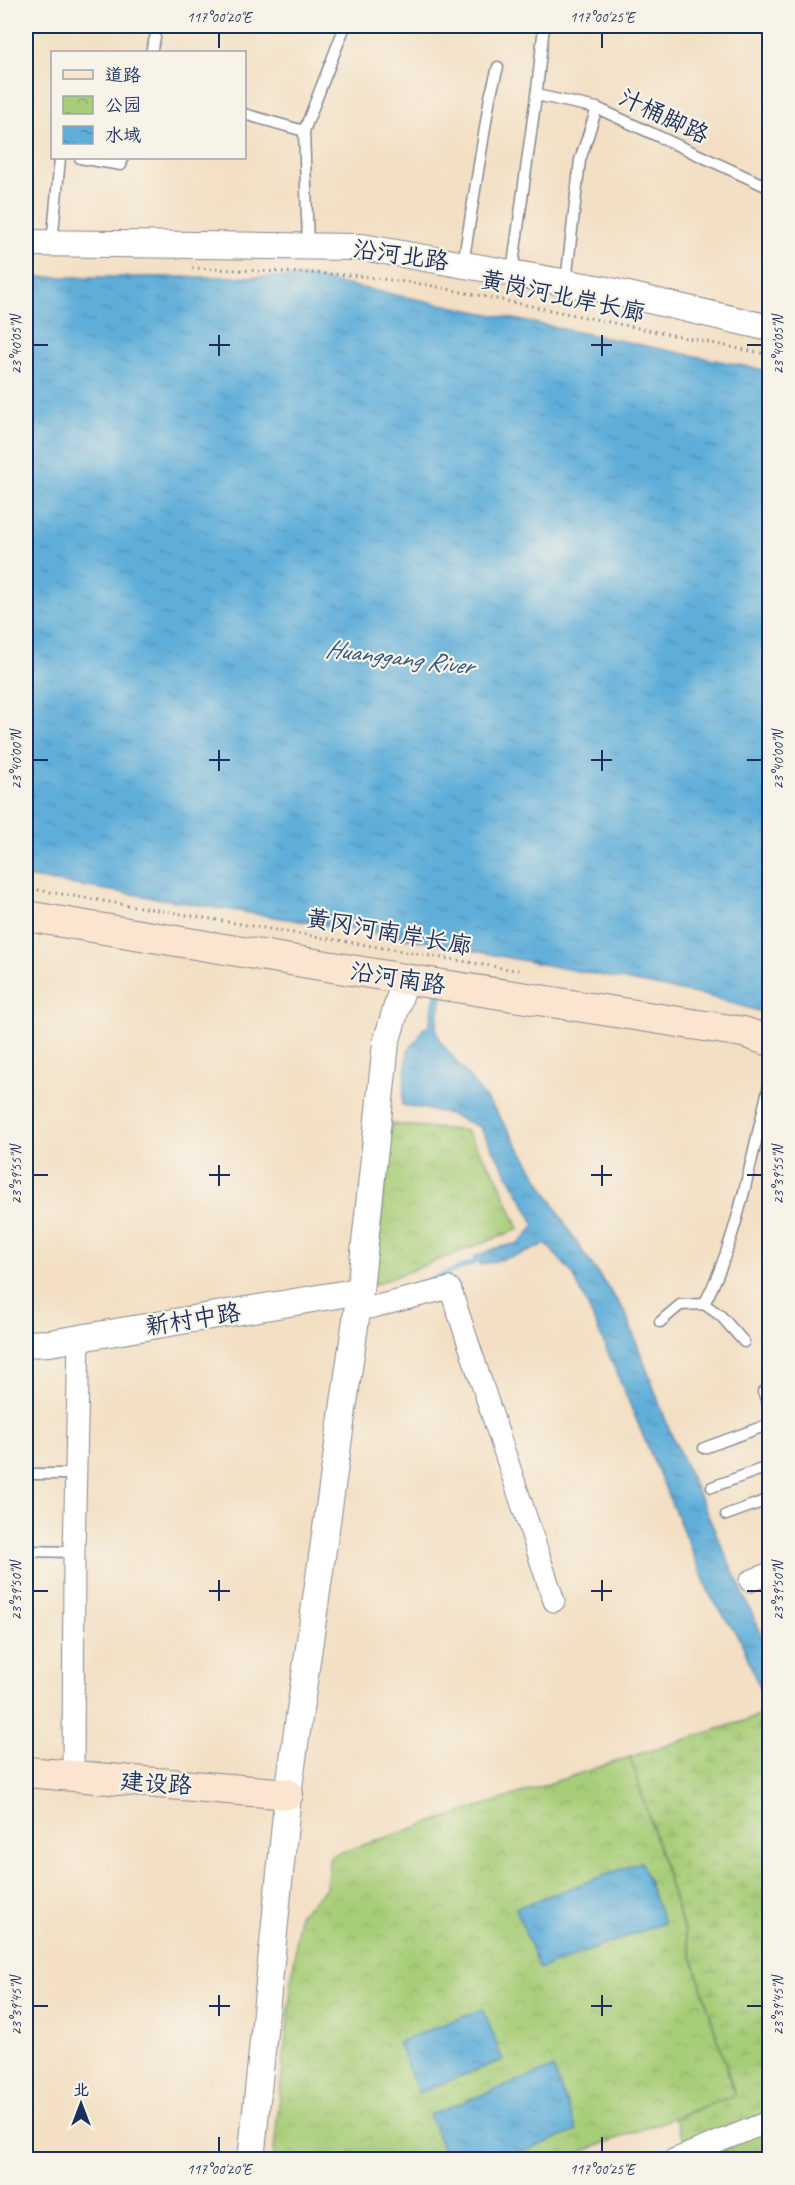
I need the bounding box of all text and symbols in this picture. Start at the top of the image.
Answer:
text: 117°00'20"E [187,8,253,27]
text: 117°00'25"E [570,8,636,27]
legend [51,51,246,159]
text: 道路 [105,64,141,86]
street label: 汁桶脚路 [614,82,714,150]
text: 公园 [105,94,141,116]
text: 水域 [105,124,141,146]
street label: 沿河北路 [351,233,451,277]
street label: 黄岗河北岸长廊 [478,264,648,328]
text: 23°40'05"N [7,312,26,375]
text: 23°40'05"N [769,312,788,375]
water label: Huanggang River [324,632,479,683]
text: 23°40'00"N [7,727,26,790]
text: 23°40'00"N [769,727,788,790]
street label: 黄冈河南岸长廊 [304,903,474,961]
street label: 沿河南路 [348,956,448,1000]
text: 23°39'55"N [7,1142,26,1205]
text: 23°39'55"N [769,1142,788,1205]
street label: 新村中路 [143,1297,243,1341]
text: 23°39'50"N [7,1558,26,1621]
text: 23°39'50"N [769,1558,788,1621]
street label: 建设路 [119,1766,193,1800]
text: 23°39'45"N [7,1973,26,2036]
text: 23°39'45"N [769,1973,788,2036]
north arrow [51,2074,111,2134]
text: 北 [73,2080,89,2100]
text: 117°00'20"E [187,2160,253,2179]
text: 117°00'25"E [570,2160,636,2179]

